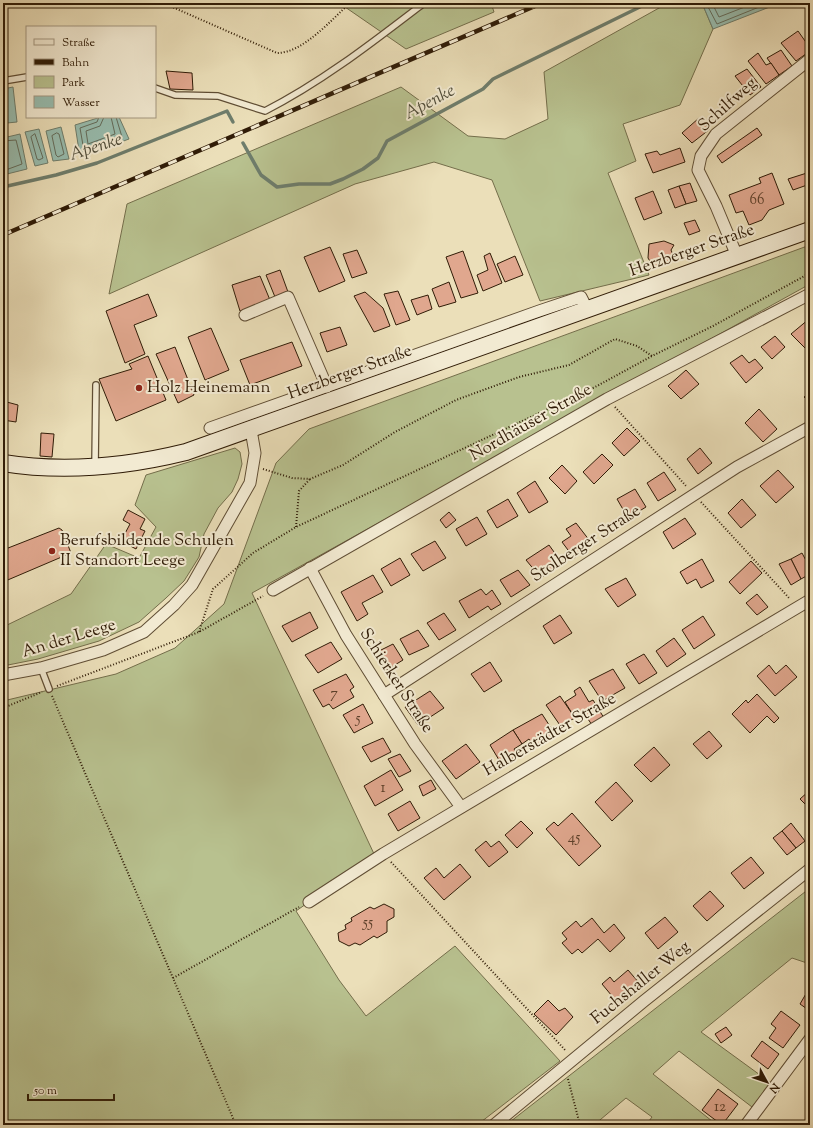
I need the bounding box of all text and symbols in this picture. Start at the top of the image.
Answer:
legend [26,26,156,118]
text: Straße [62,34,96,52]
text: Bahn [62,54,89,72]
street label: Schilfweg [693,72,763,138]
text: Park [62,74,85,92]
water label: Apenke [400,79,460,127]
text: Wasser [62,94,100,112]
water label: Apenke [66,127,126,169]
house number: 66 [750,190,764,211]
street label: Herzberger Straße [626,218,758,284]
street label: Herzberger Straße [284,339,416,407]
place label: Holz Heinemann [147,376,270,400]
street label: Nordhäuser Straße [465,378,597,468]
marker: Holz Heinemann [134,383,144,393]
street label: Stolberger Straße [526,499,646,589]
place label: Berufsbildende Schulen II Standort Leege [60,529,234,573]
marker: Berufsbildende Schulen II Standort Leege [47,546,57,556]
street label: An der Leege [19,613,119,665]
street label: Schierker Straße [353,624,439,738]
house number: 7 [330,684,338,705]
street label: Halberstädter Straße [479,687,621,783]
house number: 5 [354,709,361,730]
house number: 1 [380,778,386,799]
house number: 45 [568,828,580,849]
house number: 55 [362,913,373,934]
street label: Fuchshaller Weg [586,935,696,1031]
north arrow [747,1062,787,1102]
scale bar [28,1076,114,1102]
text: N [765,1079,783,1096]
text: 50 m [33,1082,57,1100]
house number: 12 [714,1097,726,1118]

